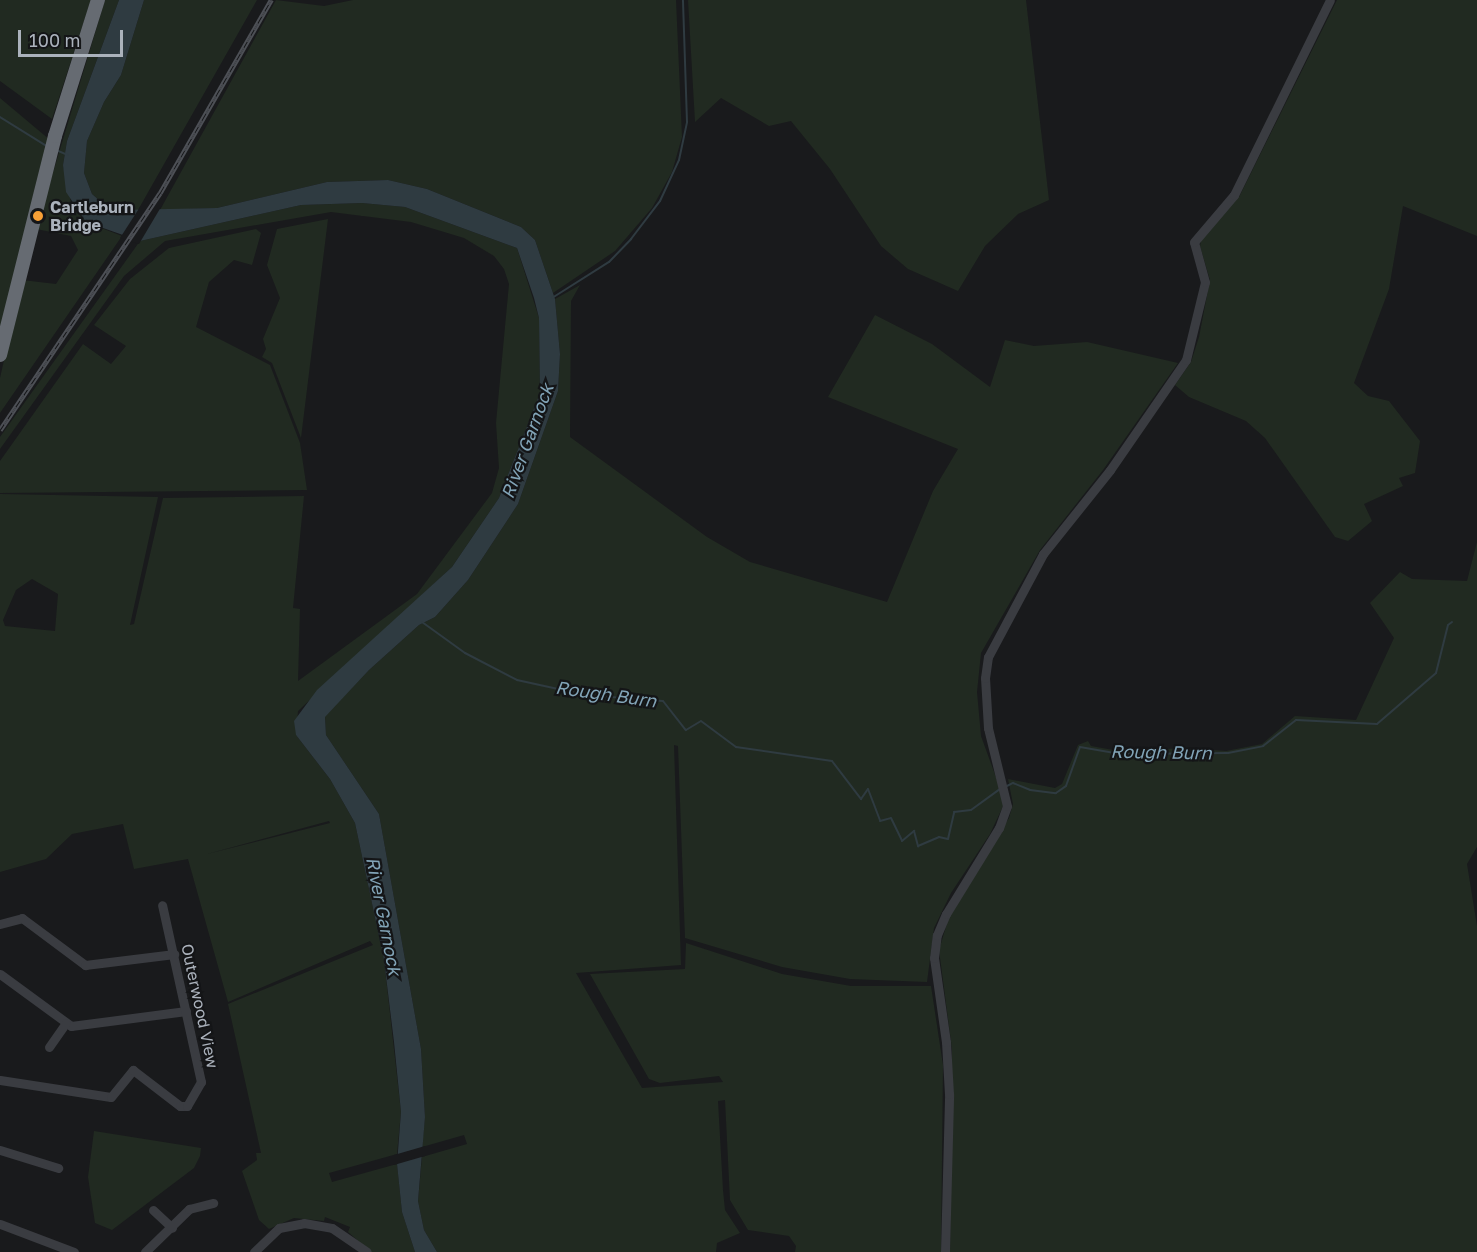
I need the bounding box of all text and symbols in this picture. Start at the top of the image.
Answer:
scale bar [21,18,126,56]
text: 100 m [29,29,80,51]
place label: Cartleburn Bridge [50,197,134,235]
marker: Cartleburn Bridge [31,209,45,223]
water label: River Garnock [496,381,558,501]
water label: Rough Burn [554,676,658,712]
water label: Rough Burn [1110,740,1212,764]
water label: River Garnock [362,855,406,977]
street label: Outerwood View [177,942,223,1070]

